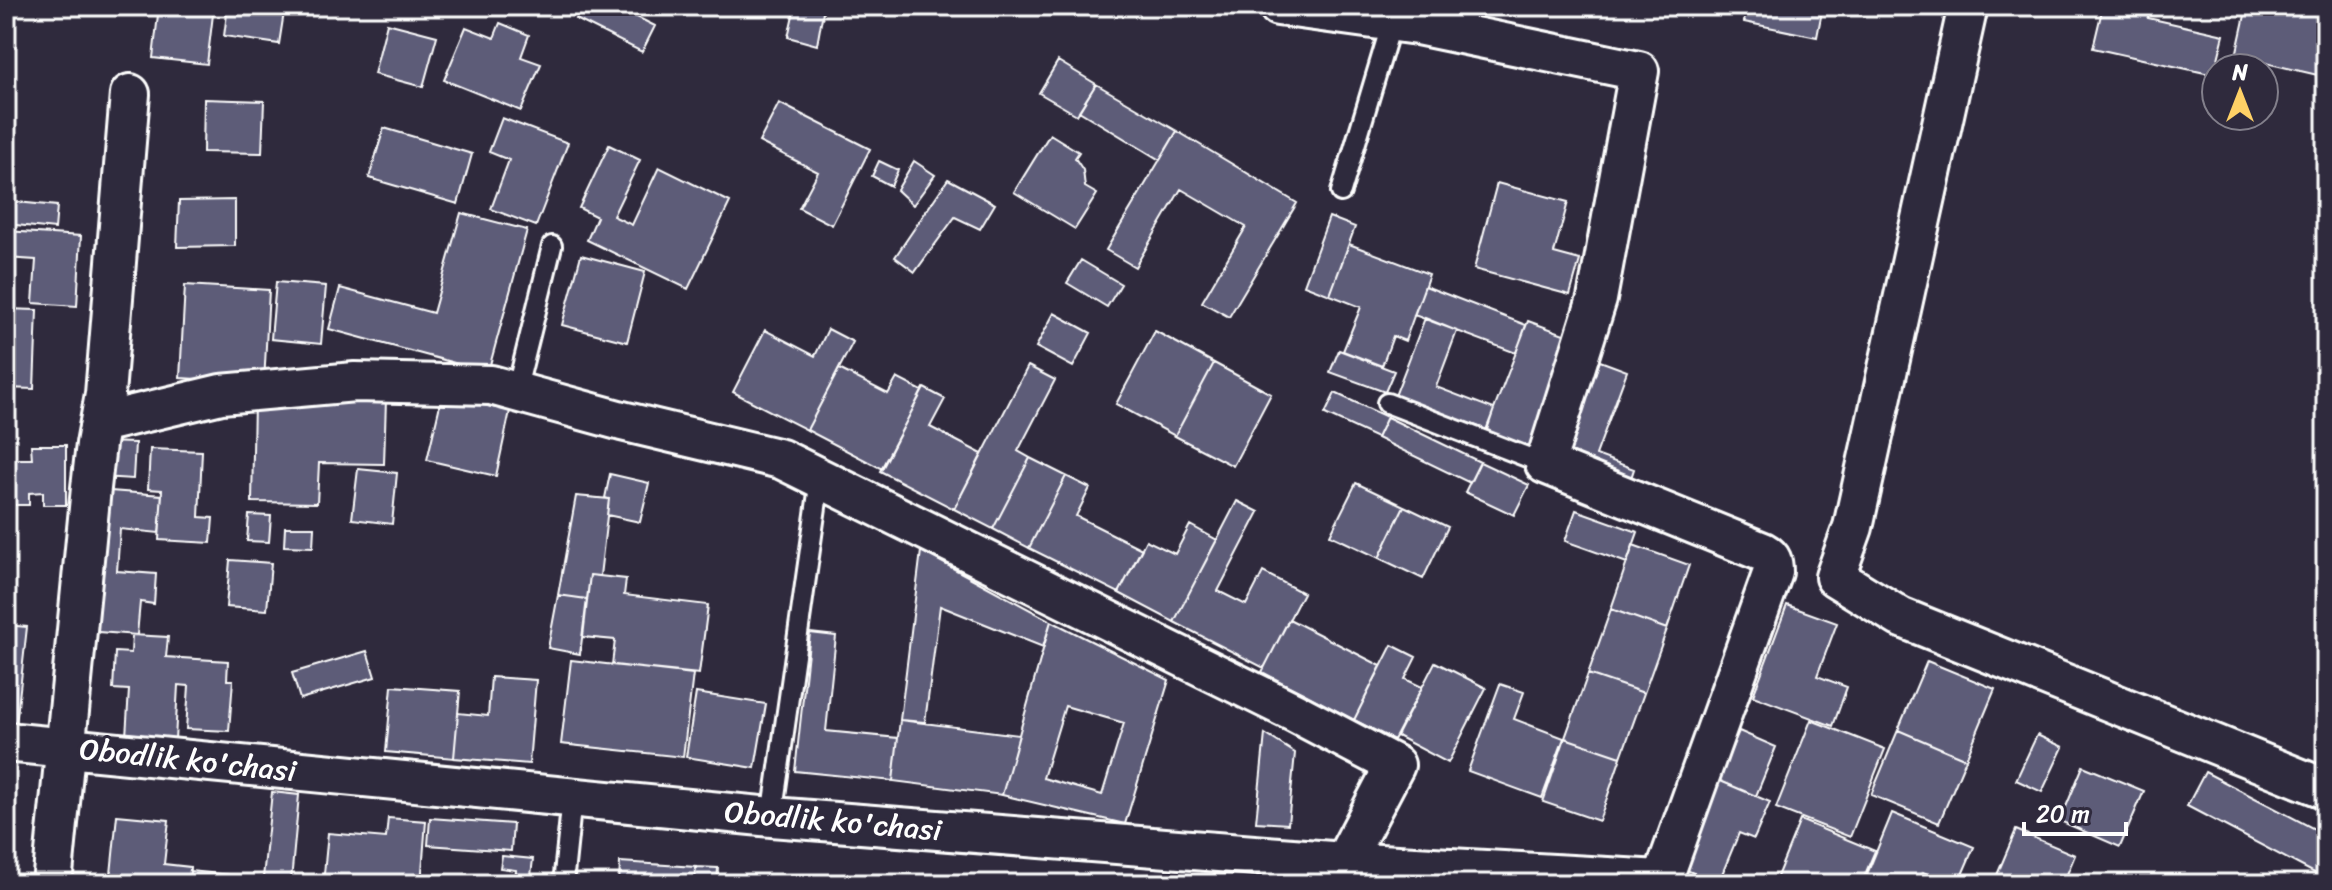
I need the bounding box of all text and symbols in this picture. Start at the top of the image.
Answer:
north arrow [2200,52,2280,132]
text: N [2231,53,2248,92]
street label: Obodlik ko'chasi [77,722,301,798]
street label: Obodlik ko'chasi [722,785,945,858]
scale bar [2024,786,2126,836]
text: 20 m [2036,793,2090,835]

